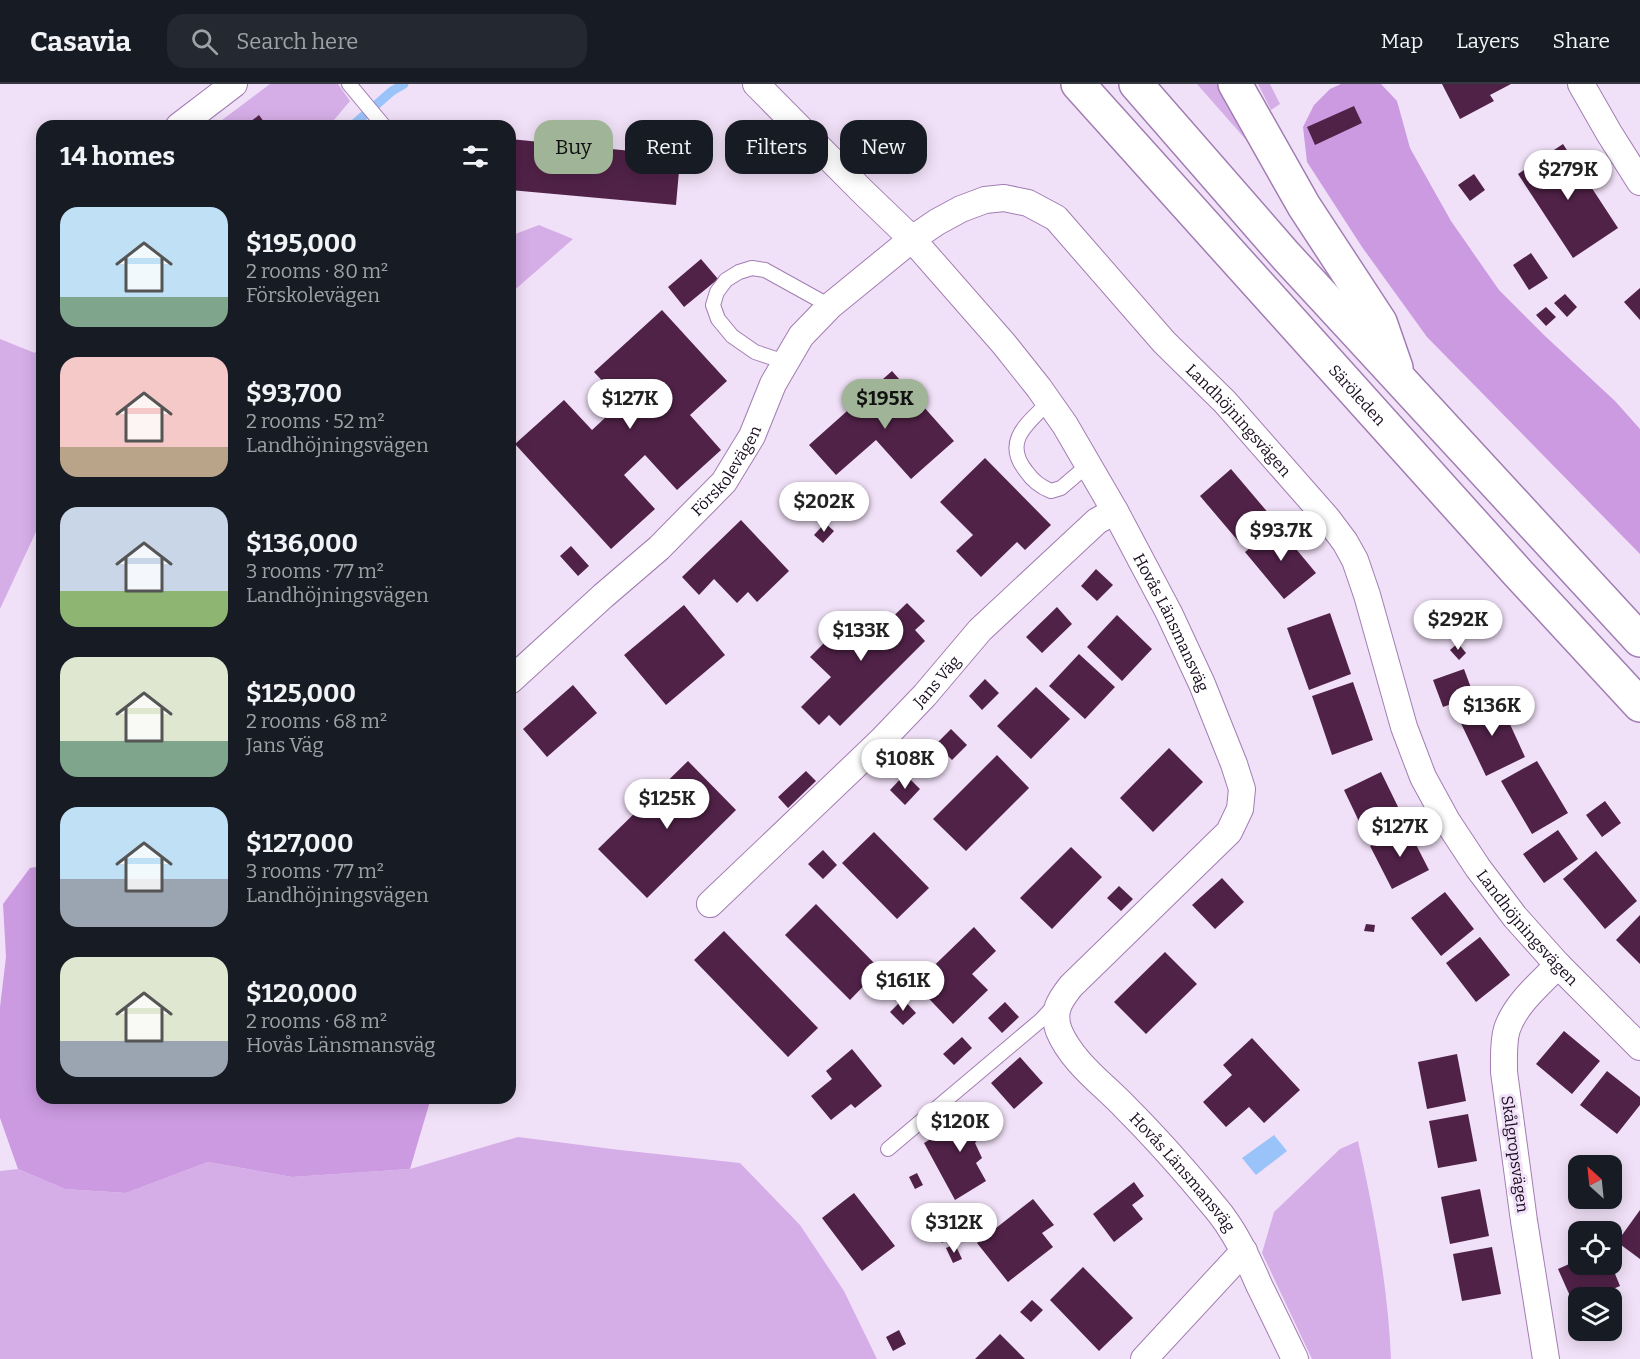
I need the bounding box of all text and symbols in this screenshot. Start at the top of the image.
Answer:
search box [167,14,587,68]
text: Casavia [30,25,131,58]
icon: search [188,25,221,58]
text: Search here [236,28,358,55]
text: Map [1381,28,1423,54]
text: Layers [1456,28,1520,54]
text: Share [1553,28,1610,54]
chip: Buy [534,120,613,174]
chip: Rent [625,120,713,174]
chip: Filters [725,120,828,174]
chip: New [840,120,927,174]
icon: filters [459,140,492,173]
text: 14 homes [60,141,175,172]
pin: $279K [1526,150,1610,201]
text: $279K [1538,157,1598,181]
text: $195,000 [246,228,357,259]
icon: home [108,231,180,303]
text: 2 rooms · 80 m² [246,259,388,283]
text: Förskolevägen [246,283,380,307]
street label: Landhöjningsvägen [1182,360,1295,480]
street label: Säröleden [1325,360,1390,429]
text: $93,700 [246,378,342,409]
pin: $127K [588,379,672,430]
pin: $195K [843,379,927,430]
icon: home [108,381,180,453]
text: $127K [602,386,658,410]
text: $195K [856,386,914,410]
text: 2 rooms · 52 m² [246,409,385,433]
street label: Förskolevägen [687,423,765,519]
text: Landhöjningsvägen [246,433,429,457]
pin: $202K [782,482,866,533]
text: $202K [793,489,855,513]
pin: $93.7K [1232,511,1330,562]
text: $93.7K [1250,518,1313,542]
text: $136,000 [246,528,358,559]
icon: home [108,531,180,603]
street label: Hovås Länsmansväg [1130,550,1213,694]
text: 3 rooms · 77 m² [246,559,384,583]
text: Landhöjningsvägen [246,583,429,607]
pin: $292K [1416,600,1500,651]
text: $292K [1428,607,1488,631]
pin: $133K [819,611,903,662]
text: $133K [832,618,890,642]
street label: Jans Väg [908,651,964,712]
text: $125,000 [246,678,356,709]
icon: home [108,681,180,753]
pin: $136K [1450,686,1534,737]
text: $136K [1463,693,1521,717]
text: 2 rooms · 68 m² [246,709,387,733]
text: Jans Väg [246,733,324,757]
pin: $108K [863,739,947,790]
text: $108K [875,746,935,770]
pin: $125K [625,779,709,830]
text: $125K [638,786,696,810]
pin: $127K [1358,807,1442,858]
text: $127K [1372,814,1428,838]
text: $127,000 [246,828,354,859]
icon: home [108,831,180,903]
text: 3 rooms · 77 m² [246,859,384,883]
street label: Landhöjningsvägen [1473,866,1582,989]
text: Landhöjningsvägen [246,883,429,907]
pin: $161K [861,961,945,1012]
text: $161K [875,968,931,992]
text: $120,000 [246,978,358,1009]
icon: home [108,981,180,1053]
text: 2 rooms · 68 m² [246,1009,387,1033]
text: Hovås Länsmansväg [246,1033,436,1057]
street label: Skålgropsvägen [1497,1094,1533,1214]
pin: $120K [918,1102,1002,1153]
street label: Hovås Länsmansväg [1126,1108,1240,1235]
text: $120K [931,1109,990,1133]
north arrow [1568,1155,1622,1209]
map controls [1568,1155,1622,1341]
pin: $312K [912,1203,996,1254]
text: $312K [925,1210,983,1234]
button: locate [1568,1221,1622,1275]
button: layers [1568,1287,1622,1341]

